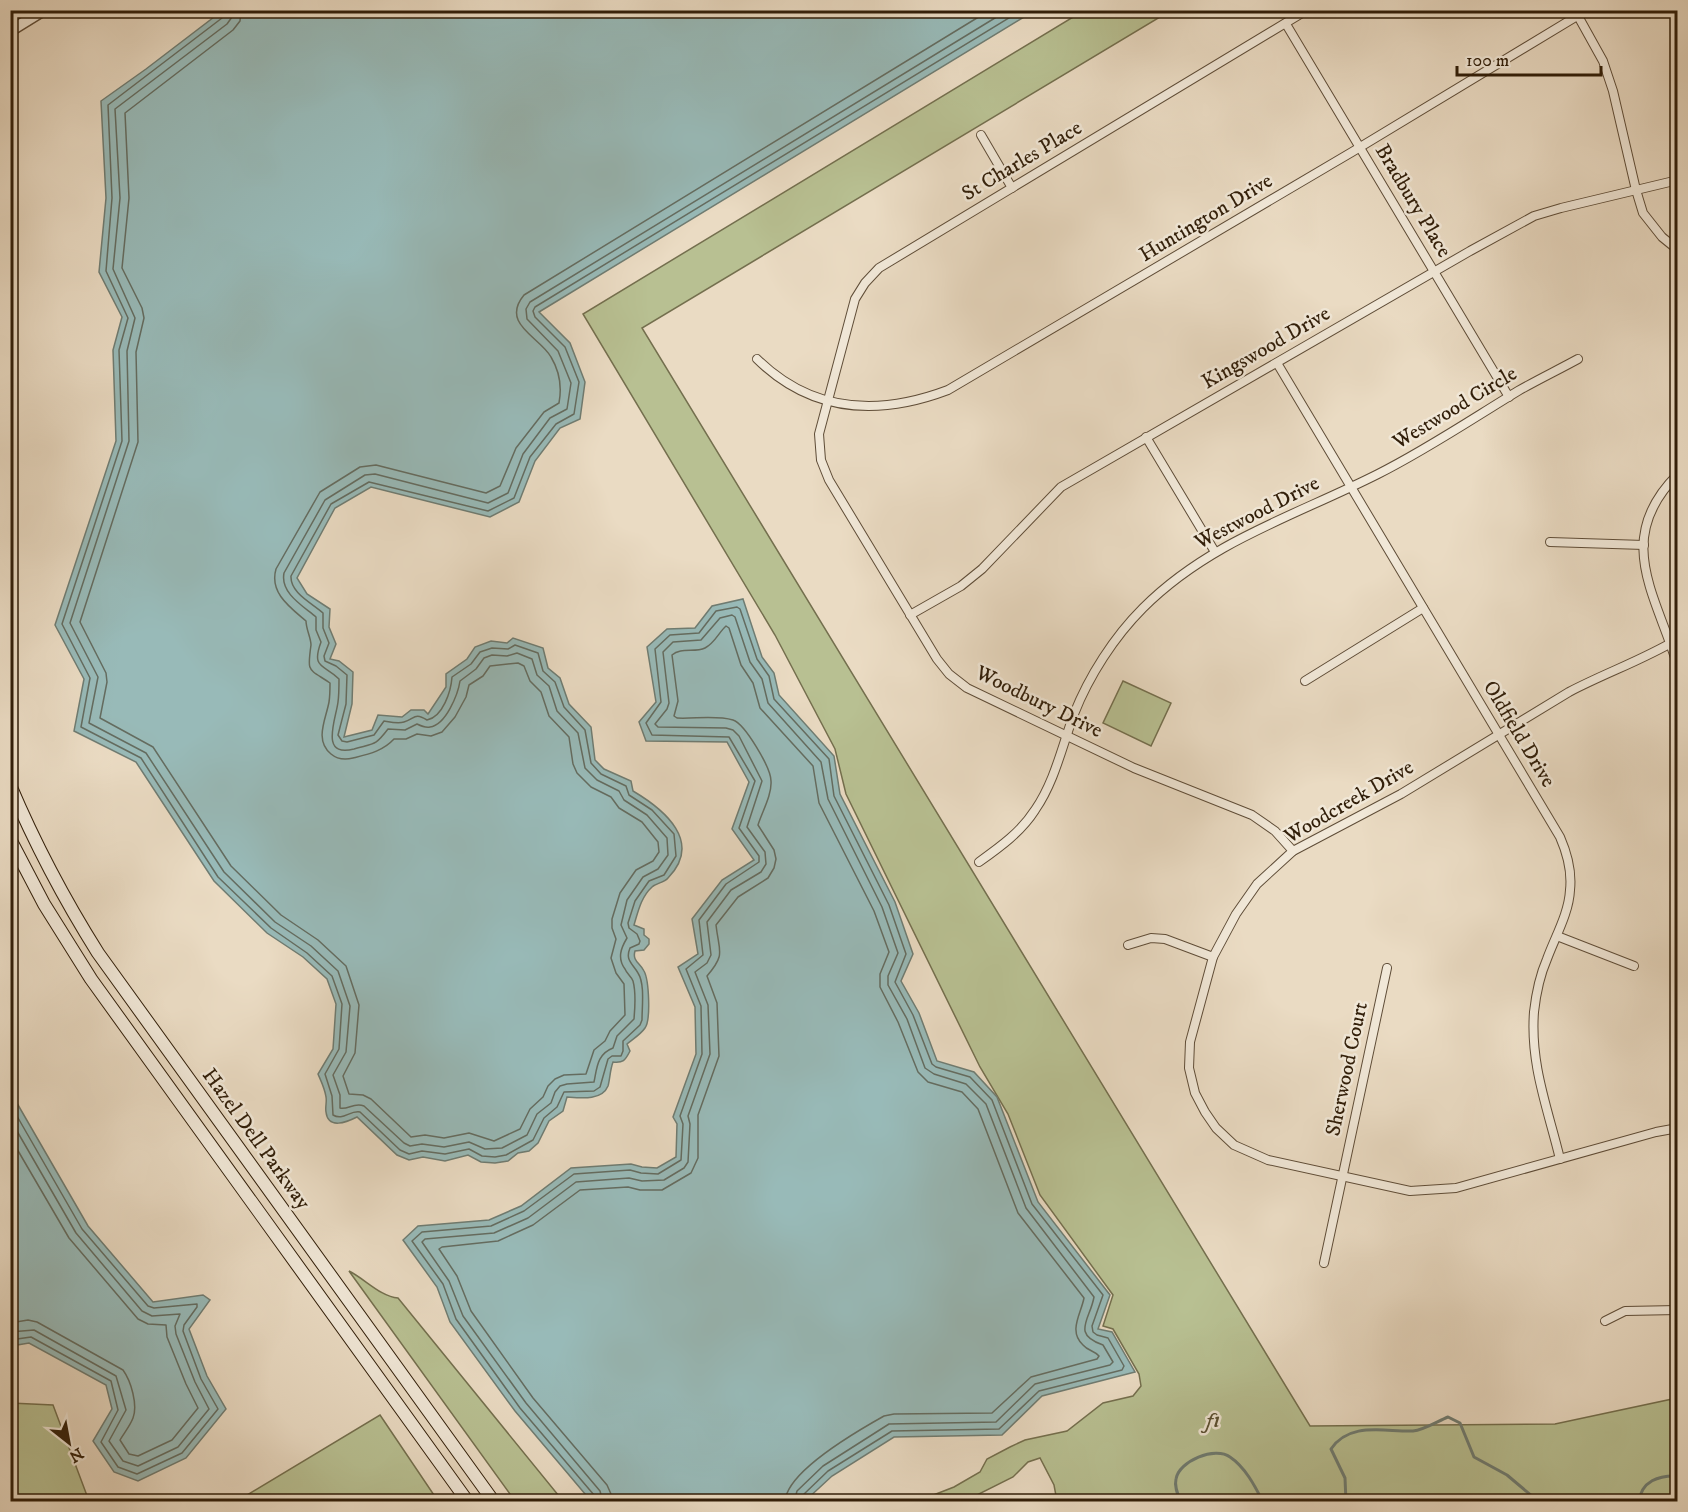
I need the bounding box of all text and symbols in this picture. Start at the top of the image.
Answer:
scale bar [1457,39,1601,77]
text: 100 m [1466,50,1509,72]
street label: St Charles Place [957,115,1087,207]
street label: Bradbury Place [1369,140,1457,263]
street label: Huntington Drive [1135,168,1278,268]
street label: Kingswood Drive [1197,301,1335,395]
street label: Westwood Circle [1387,361,1522,456]
street label: Westwood Drive [1190,470,1324,556]
street label: Woodbury Drive [970,660,1107,744]
street label: Oldfield Drive [1477,676,1561,792]
street label: Woodcreek Drive [1279,754,1419,850]
street label: Sherwood Court [1320,999,1374,1138]
street label: Hazel Dell Parkway [196,1063,317,1215]
park label: f1 [1200,1408,1220,1434]
north arrow [39,1413,99,1473]
text: N [65,1443,87,1467]

